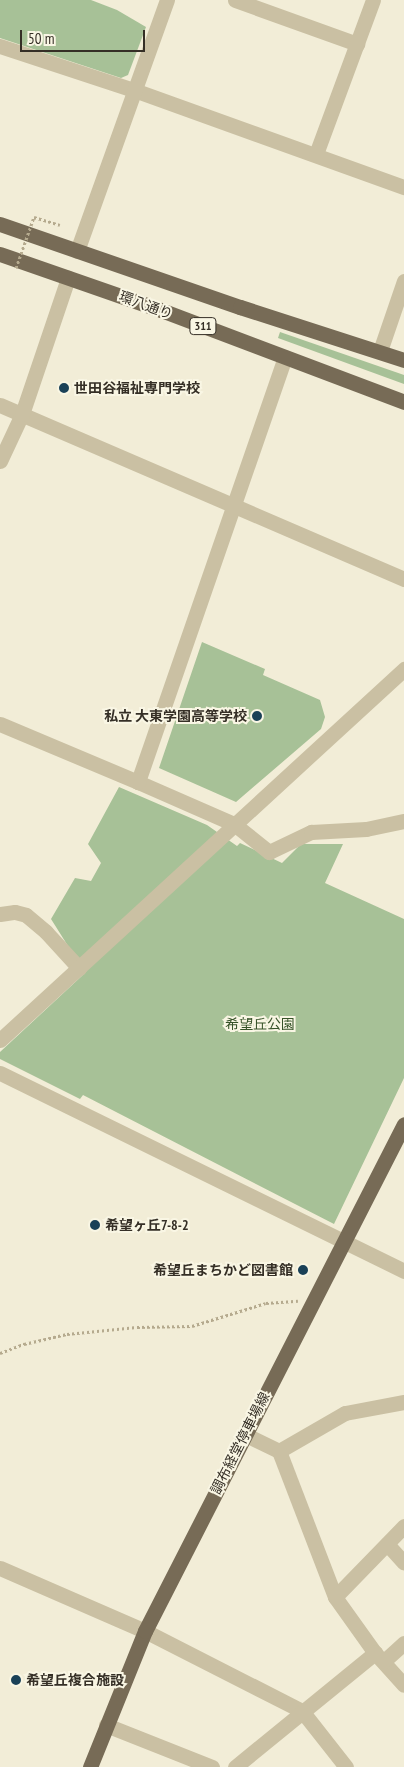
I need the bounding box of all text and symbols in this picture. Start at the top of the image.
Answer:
scale bar [22,20,148,52]
text: 50 m [28,29,54,48]
street label: 環八通り [117,288,175,322]
road number: 311 [189,316,217,336]
place label: 世田谷福祉専門学校 [74,380,200,396]
marker: 世田谷福祉専門学校 [58,382,70,394]
place label: 私立 大東学園高等学校 [104,708,247,724]
marker: 私立 大東学園高等学校 [251,710,263,722]
park label: 希望丘公園 [225,1016,295,1032]
place label: 希望ヶ丘7-8-2 [105,1217,189,1233]
marker: 希望ヶ丘7-8-2 [89,1219,101,1231]
place label: 希望丘まちかど図書館 [153,1262,293,1278]
marker: 希望丘まちかど図書館 [297,1264,309,1276]
street label: 調布経堂停車場線 [207,1389,273,1497]
place label: 希望丘複合施設 [26,1672,124,1688]
marker: 希望丘複合施設 [10,1674,22,1686]

